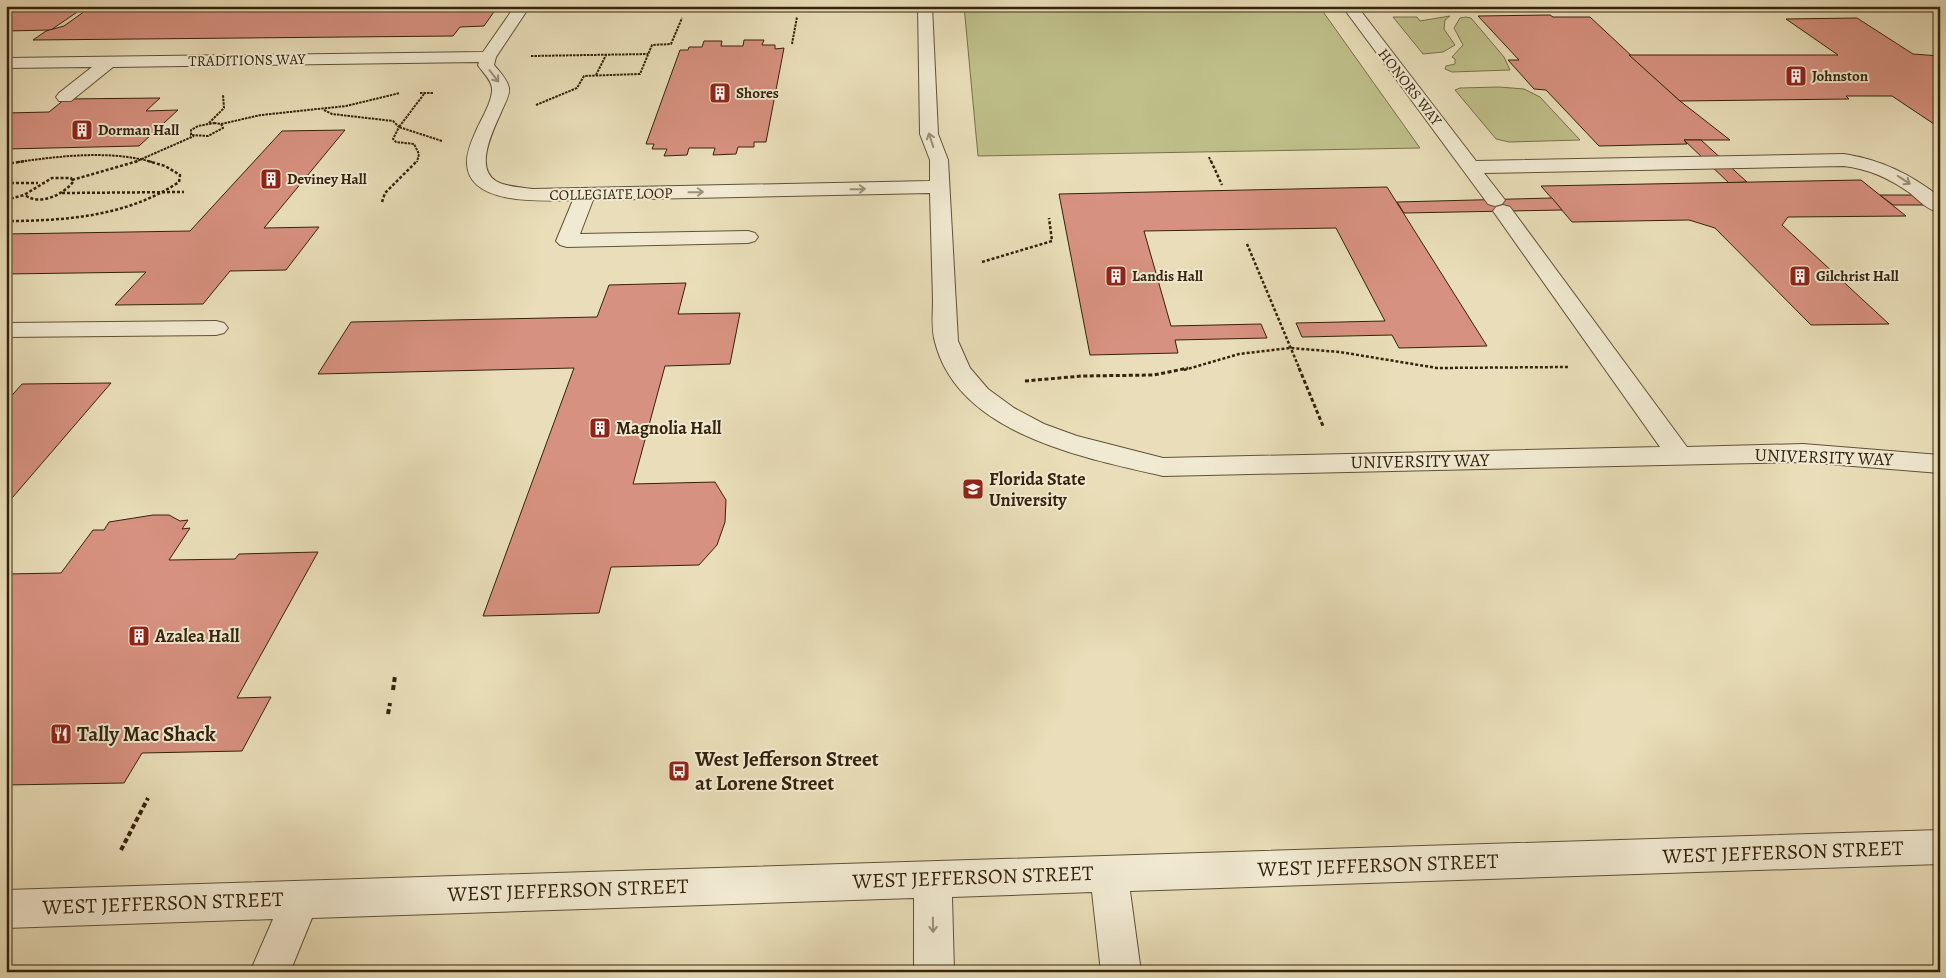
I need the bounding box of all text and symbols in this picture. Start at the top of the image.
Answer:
street label: HONORS WAY [1374,44,1447,130]
street label: TRADITIONS WAY [188,49,307,71]
building icon: Johnston [1784,64,1808,88]
place label: Johnston [1812,66,1869,86]
one-way arrow [489,69,500,82]
building icon: Shores [708,81,732,105]
place label: Shores [736,83,779,103]
building icon: Dorman Hall [70,118,94,142]
place label: Dorman Hall [98,120,179,140]
one-way arrow [926,132,936,148]
building icon: Deviney Hall [259,167,283,191]
place label: Deviney Hall [287,169,367,189]
one-way arrow [1896,175,1910,185]
street label: COLLEGIATE LOOP [549,183,673,205]
one-way arrow [850,184,866,194]
one-way arrow [687,187,703,197]
building icon: Landis Hall [1104,264,1128,288]
building icon: Gilchrist Hall [1788,264,1812,288]
place label: Landis Hall [1132,266,1203,286]
place label: Gilchrist Hall [1816,266,1899,286]
building icon: Magnolia Hall [588,416,612,440]
place label: Magnolia Hall [616,416,722,440]
street label: UNIVERSITY WAY [1754,443,1895,471]
street label: UNIVERSITY WAY [1351,448,1491,474]
place label: Florida State University [989,467,1086,512]
school or university icon: Florida State University [961,477,985,501]
building icon: Azalea Hall [127,624,151,648]
place label: Azalea Hall [154,624,240,648]
place label: Tally Mac Shack [77,720,216,748]
restaurant icon: Tally Mac Shack [49,722,73,746]
place label: West Jefferson Street at Lorene Street [694,745,879,797]
bus stop icon: West Jefferson Street at Lorene Street [667,759,691,783]
street label: WEST JEFFERSON STREET [1661,834,1905,870]
street label: WEST JEFFERSON STREET [1256,847,1500,883]
street label: WEST JEFFERSON STREET [851,859,1095,895]
street label: WEST JEFFERSON STREET [446,872,690,908]
street label: WEST JEFFERSON STREET [41,885,285,921]
one-way arrow [929,917,938,933]

